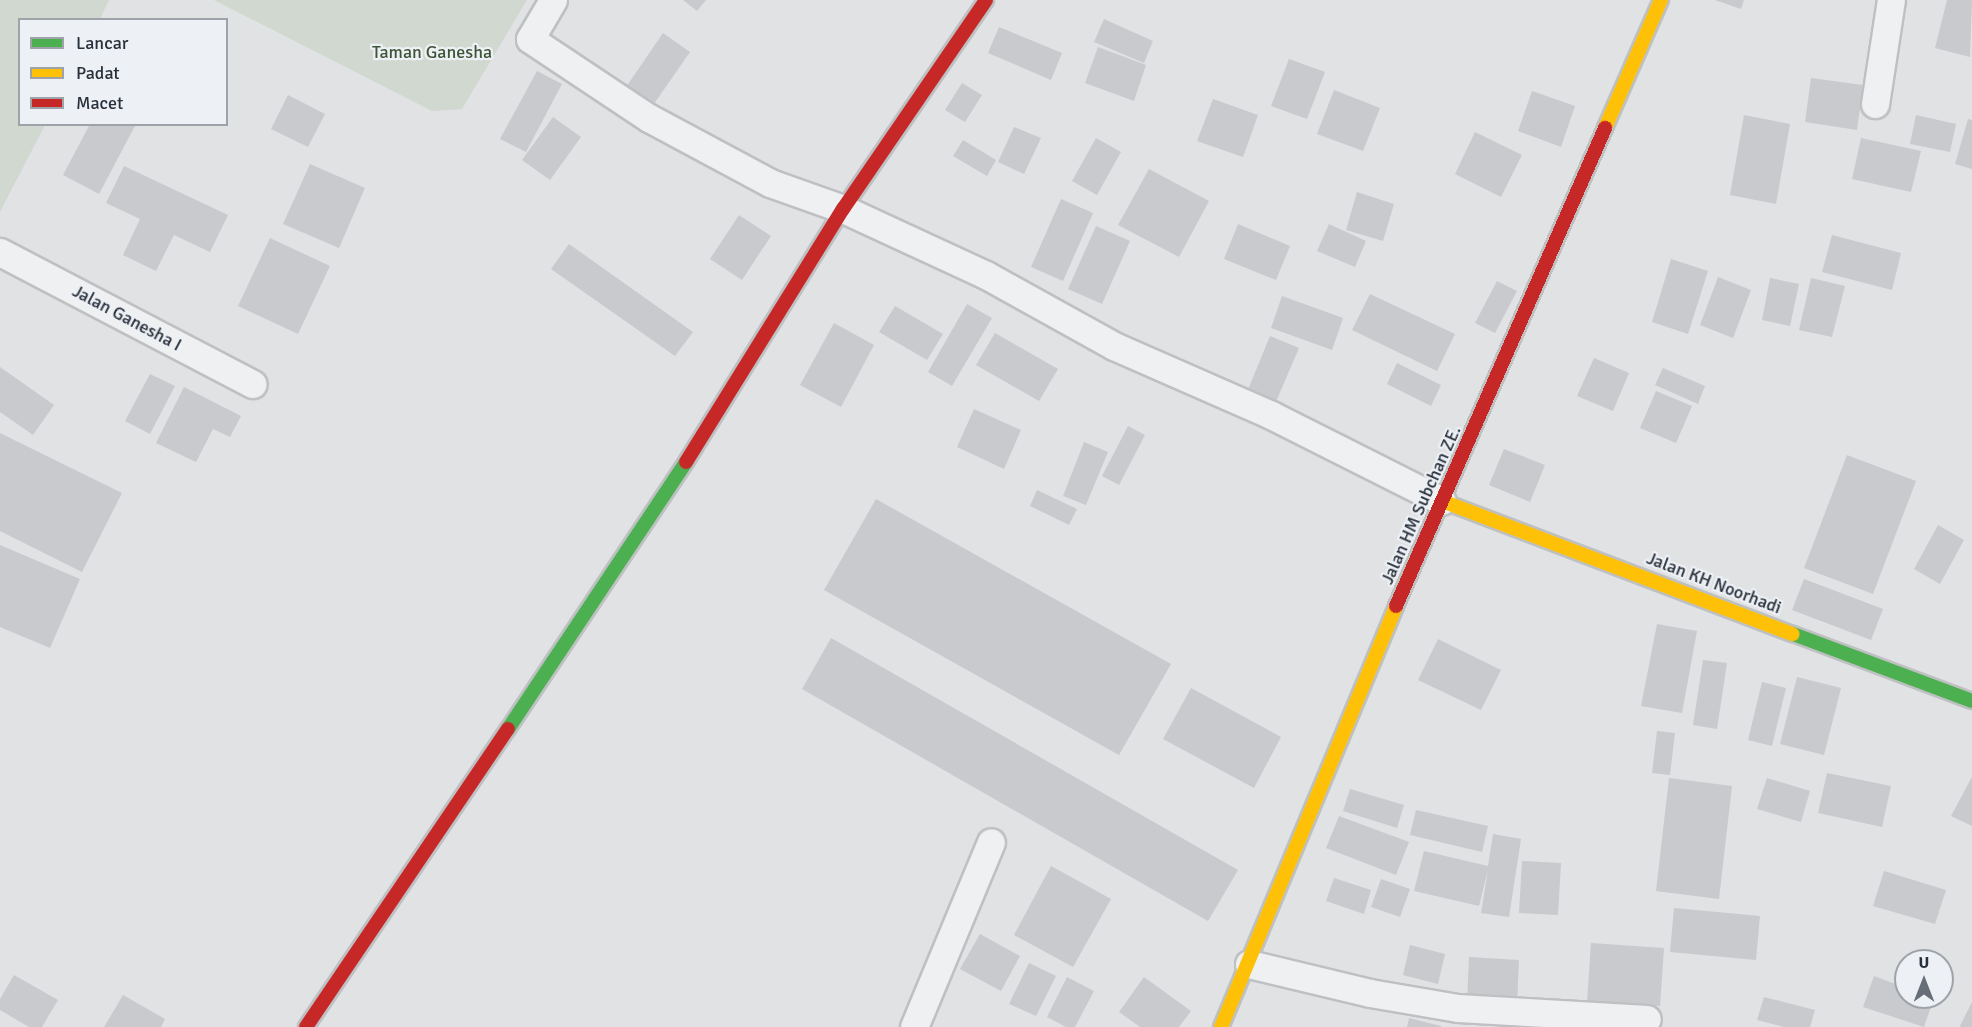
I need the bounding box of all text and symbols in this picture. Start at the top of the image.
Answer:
legend [18,18,228,126]
text: Lancar [76,32,128,54]
park label: Taman Ganesha [372,41,492,63]
text: Padat [76,62,120,84]
text: Macet [76,92,123,114]
street label: Jalan Ganesha I [69,280,185,356]
street label: Jalan HM Subchan ZE. [1376,422,1466,588]
street label: Jalan KH Noorhadi [1644,547,1784,619]
north arrow [1894,949,1954,1009]
text: U [1919,953,1929,973]

